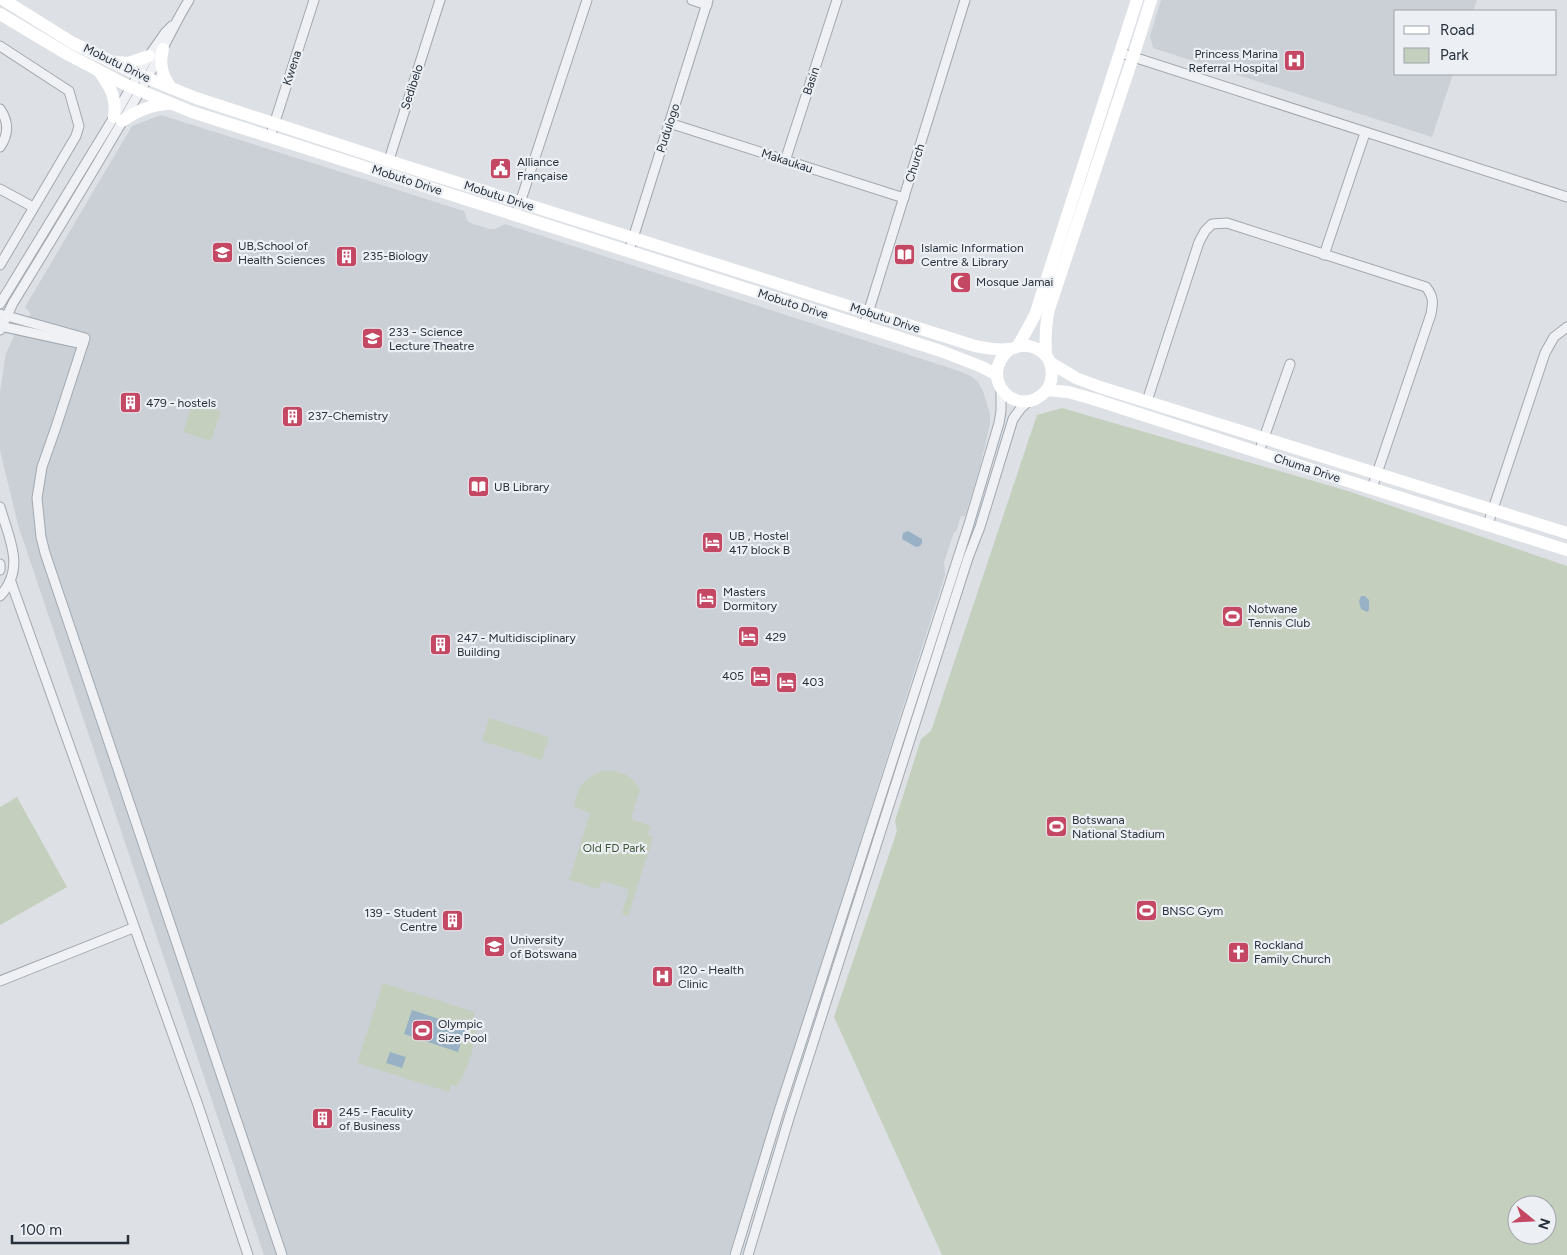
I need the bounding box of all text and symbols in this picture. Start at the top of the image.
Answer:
legend [1394,10,1557,75]
text: Road [1440,21,1475,39]
street label: Mobutu Drive [81,41,153,85]
text: Park [1440,46,1469,64]
place label: Princess Marina Referral Hospital [1188,47,1278,75]
street label: Kwena [280,49,304,87]
hospital icon: Princess Marina Referral Hospital [1282,49,1306,73]
street label: Sedibelo [398,62,426,111]
street label: Basin [800,65,822,97]
street label: Pudulogo [653,102,683,154]
street label: Church [903,142,928,184]
street label: Makaukau [759,146,815,176]
place label: Alliance Française [517,155,568,183]
public building icon: Alliance Française [489,157,513,181]
street label: Mobuto Drive [370,162,444,198]
street label: Mobutu Drive [462,178,536,214]
place label: UB,School of Health Sciences [238,239,325,267]
school or university icon: UB,School of Health Sciences [210,241,234,265]
place label: Islamic Information Centre & Library [921,241,1024,269]
library icon: Islamic Information Centre & Library [893,243,917,267]
building icon: 235-Biology [335,244,359,268]
place label: 235-Biology [363,249,429,263]
mosque icon: Mosque Jamai [948,270,972,294]
place label: Mosque Jamai [976,275,1053,289]
street label: Mobuto Drive [756,286,830,322]
street label: Mobutu Drive [848,300,922,336]
place label: 233 - Science Lecture Theatre [389,325,475,353]
school or university icon: 233 - Science Lecture Theatre [361,327,385,351]
building icon: 479 - hostels [118,391,142,415]
place label: 479 - hostels [146,396,217,410]
building icon: 237-Chemistry [280,404,304,428]
place label: 237-Chemistry [308,409,389,423]
street label: Chuma Drive [1272,451,1342,485]
library icon: UB Library [466,475,490,499]
place label: UB Library [494,480,550,494]
place label: UB , Hostel 417 block B [729,529,790,557]
hotel icon: UB , Hostel 417 block B [701,531,725,555]
place label: Masters Dormitory [723,585,778,613]
hotel icon: Masters Dormitory [695,587,719,611]
place label: Notwane Tennis Club [1248,602,1310,630]
sports icon: Notwane Tennis Club [1220,604,1244,628]
hotel icon: 429 [737,625,761,649]
place label: 429 [765,630,786,644]
place label: 247 - Multidisciplinary Building [457,631,576,659]
building icon: 247 - Multidisciplinary Building [429,633,453,657]
hotel icon: 405 [748,664,772,688]
place label: 405 [722,669,744,683]
hotel icon: 403 [774,670,798,694]
place label: 403 [802,675,824,689]
place label: Botswana National Stadium [1072,813,1165,841]
sports icon: Botswana National Stadium [1044,815,1068,839]
park label: Old FD Park [583,841,645,855]
sports icon: BNSC Gym [1134,899,1158,923]
place label: BNSC Gym [1162,904,1223,918]
place label: 139 - Student Centre [364,906,437,934]
building icon: 139 - Student Centre [441,908,465,932]
place label: University of Botswana [510,933,577,961]
school or university icon: University of Botswana [482,935,506,959]
place label: Rockland Family Church [1254,938,1331,966]
church icon: Rockland Family Church [1226,940,1250,964]
place label: 120 - Health Clinic [678,963,744,991]
hospital icon: 120 - Health Clinic [650,965,674,989]
place label: Olympic Size Pool [438,1017,487,1045]
sports icon: Olympic Size Pool [410,1019,434,1043]
place label: 245 - Faculity of Business [339,1105,414,1133]
building icon: 245 - Faculity of Business [311,1107,335,1131]
north arrow [1507,1195,1557,1245]
scale bar [12,1212,129,1244]
text: N [1534,1216,1554,1232]
text: 100 m [20,1221,62,1239]

